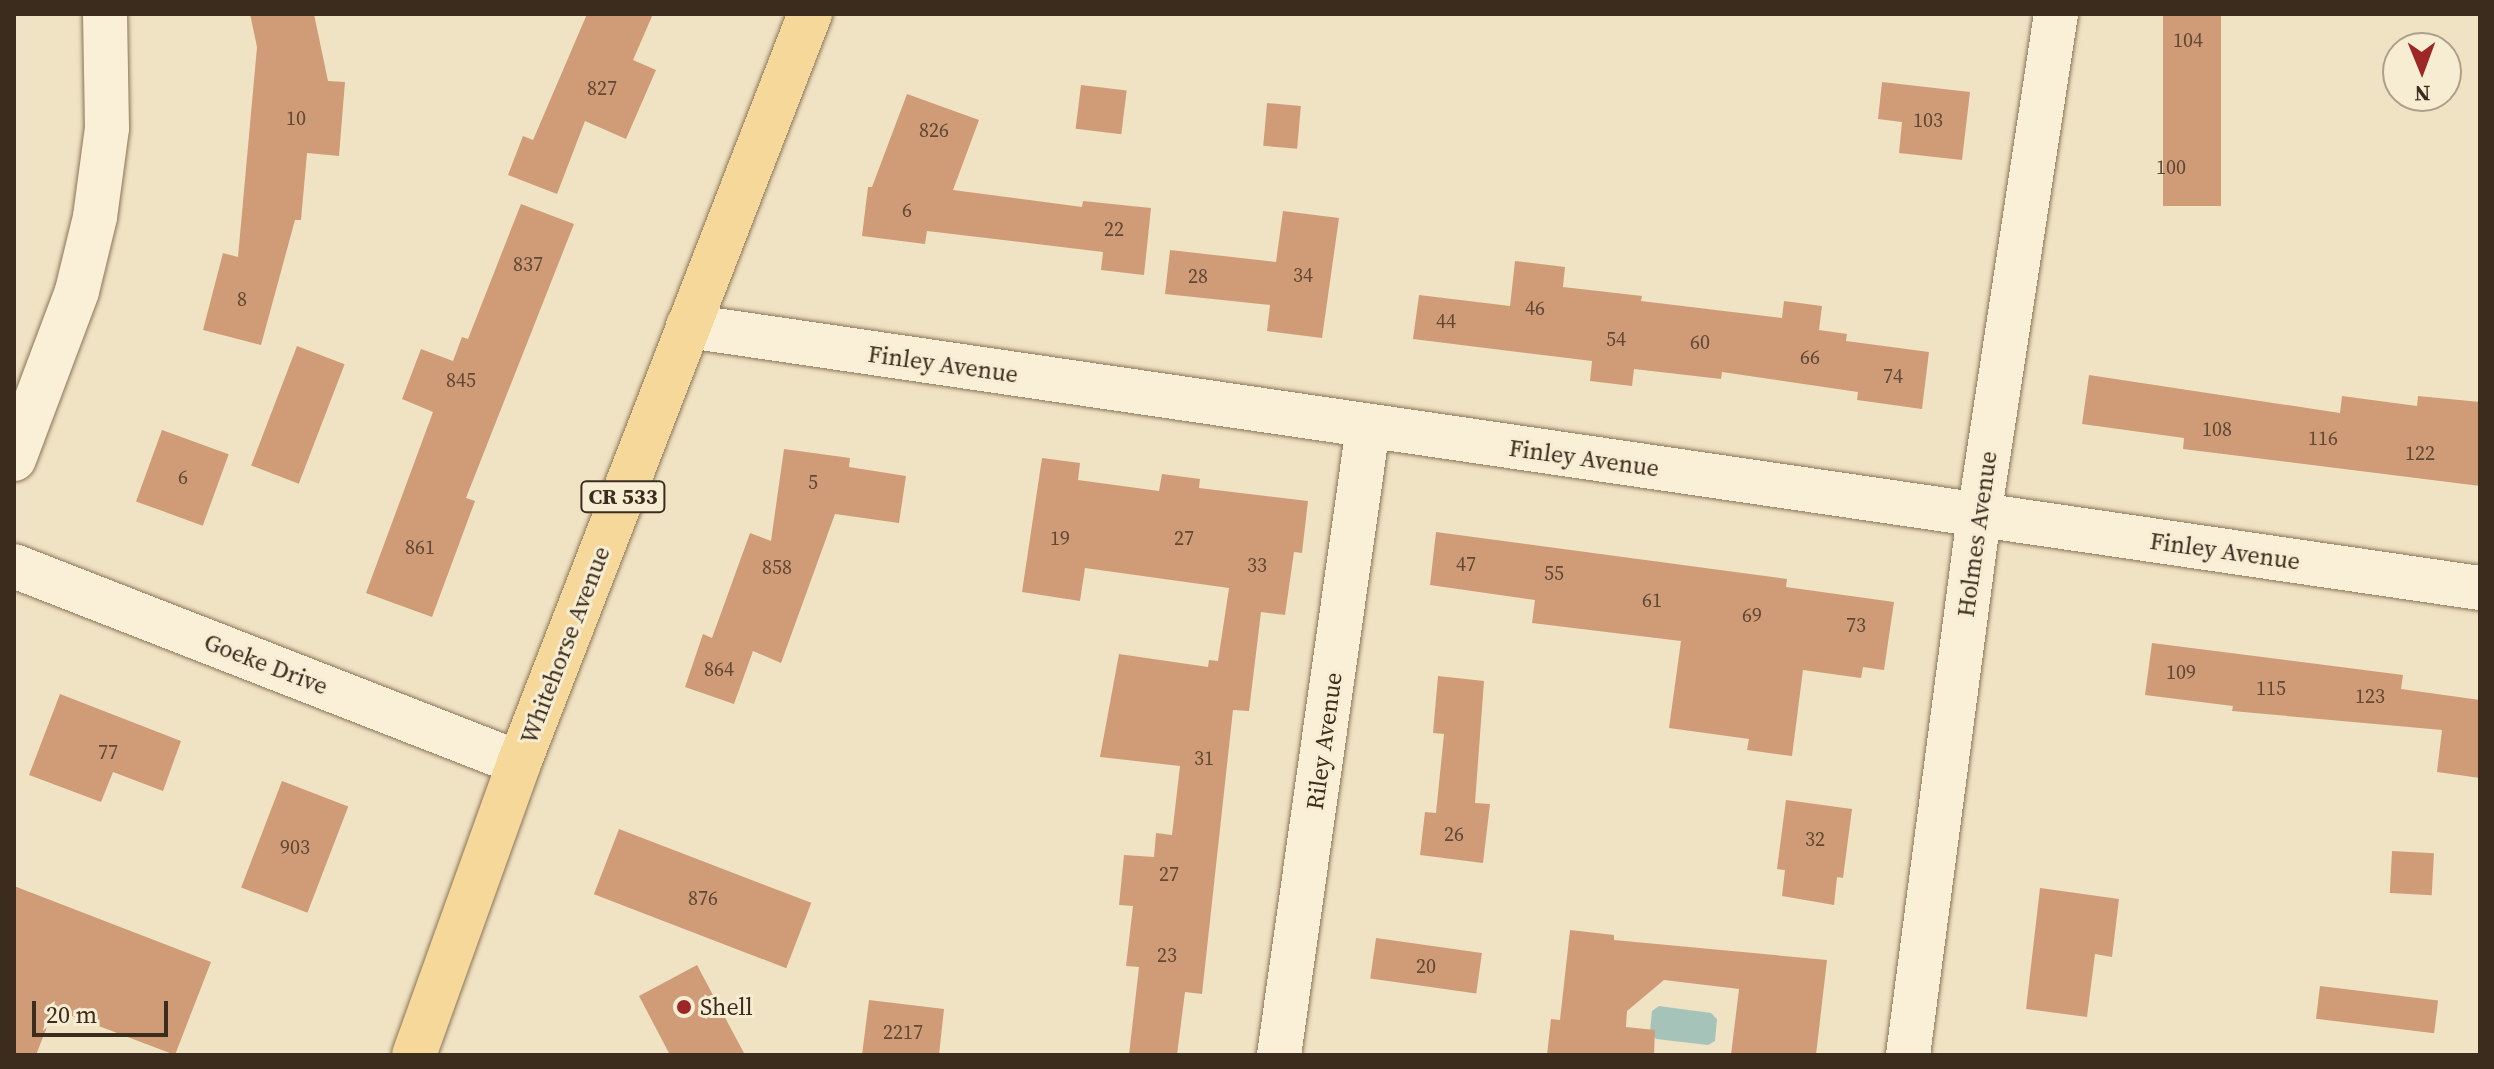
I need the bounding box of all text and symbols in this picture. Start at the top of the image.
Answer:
house number: 104 [2173,28,2203,52]
north arrow [2382,32,2462,112]
house number: 827 [587,76,617,100]
text: N [2414,79,2431,109]
house number: 10 [286,106,306,130]
house number: 103 [1913,108,1943,132]
house number: 826 [919,118,949,142]
house number: 100 [2156,155,2186,179]
house number: 6 [902,198,912,222]
house number: 22 [1104,217,1124,241]
house number: 837 [513,252,543,276]
house number: 34 [1293,263,1313,287]
house number: 28 [1188,264,1208,288]
house number: 8 [237,287,247,311]
house number: 46 [1525,296,1545,320]
house number: 44 [1436,309,1456,333]
house number: 54 [1606,327,1626,351]
house number: 60 [1690,330,1710,354]
street label: Finley Avenue [866,339,1020,389]
house number: 66 [1800,345,1820,369]
house number: 74 [1883,364,1903,388]
house number: 845 [446,368,476,392]
house number: 108 [2202,417,2232,441]
house number: 116 [2308,426,2338,450]
street label: Finley Avenue [1507,433,1661,483]
house number: 122 [2405,441,2435,465]
street label: Holmes Avenue [1951,449,2003,619]
house number: 6 [178,465,188,489]
house number: 5 [808,470,818,494]
road number: CR 533 [579,479,667,515]
house number: 19 [1050,526,1070,550]
house number: 27 [1174,526,1194,550]
street label: Finley Avenue [2148,526,2302,576]
house number: 861 [405,535,435,559]
street label: Whitehorse Avenue [514,542,616,748]
house number: 47 [1456,552,1476,576]
house number: 33 [1247,553,1267,577]
house number: 858 [762,555,792,579]
house number: 55 [1544,561,1564,585]
house number: 61 [1642,588,1662,612]
house number: 69 [1742,603,1762,627]
house number: 73 [1846,613,1866,637]
street label: Goeke Drive [200,627,332,701]
house number: 864 [704,657,734,681]
house number: 109 [2166,660,2196,684]
street label: Riley Avenue [1300,670,1348,812]
house number: 115 [2256,676,2286,700]
house number: 123 [2355,684,2385,708]
house number: 77 [98,740,118,764]
house number: 31 [1194,746,1214,770]
house number: 26 [1444,822,1464,846]
house number: 32 [1805,827,1825,851]
house number: 903 [280,835,310,859]
house number: 27 [1159,862,1179,886]
house number: 876 [688,886,718,910]
house number: 23 [1157,943,1177,967]
house number: 20 [1416,954,1436,978]
scale bar [36,985,172,1035]
place label: Shell [700,993,753,1021]
text: 20 m [46,998,97,1031]
marker: Shell [675,998,693,1016]
house number: 2217 [883,1020,923,1044]

